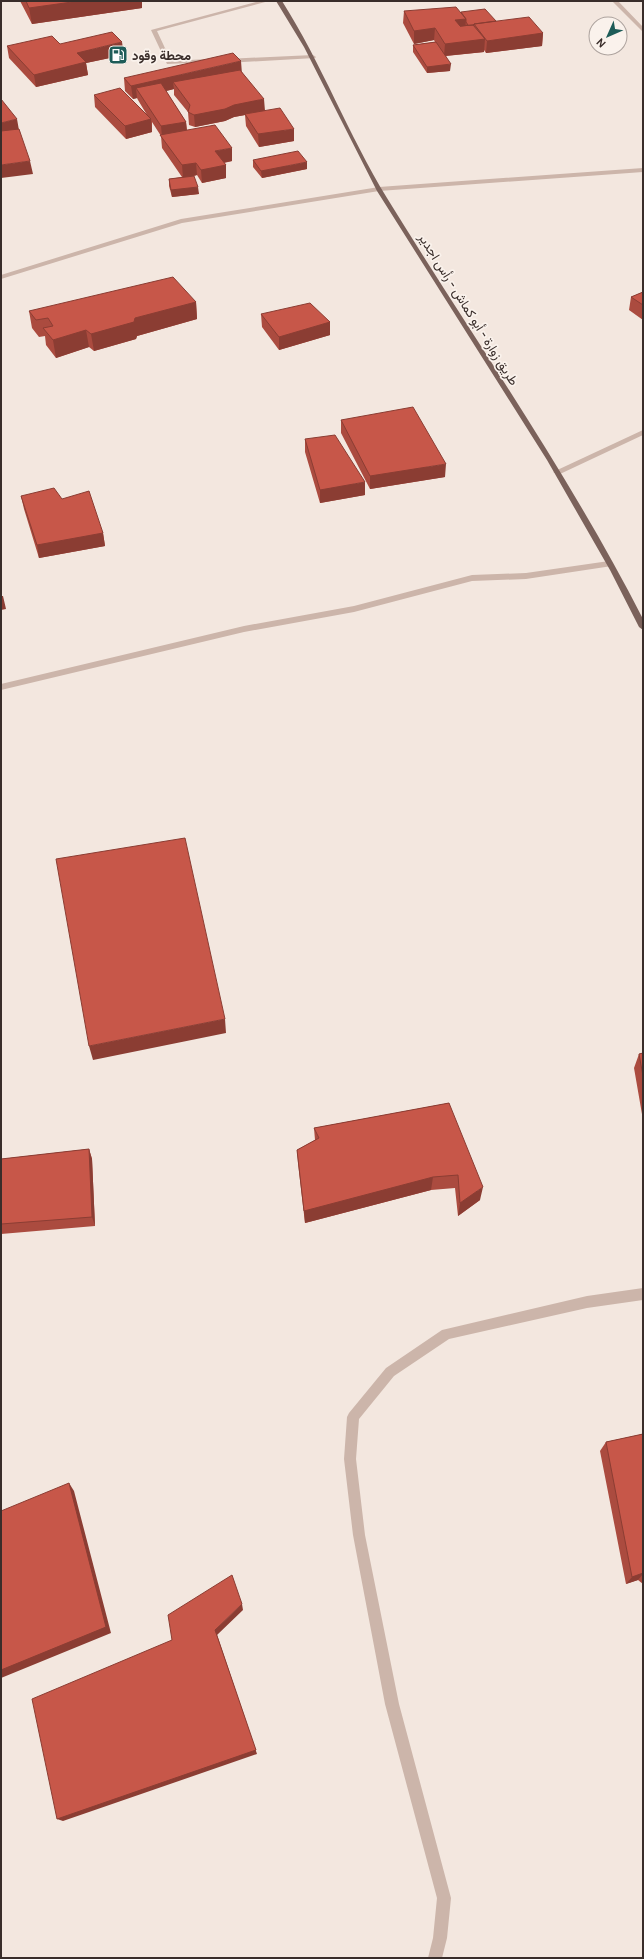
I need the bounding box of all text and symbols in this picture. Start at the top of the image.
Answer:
north arrow [588,16,628,56]
text: N [593,35,609,51]
fuel station icon: محطة وقود [107,44,129,66]
place label: محطة وقود [132,47,191,64]
street label: طريق زوارة - أبو كماش - رأس اجدير [414,229,523,389]

